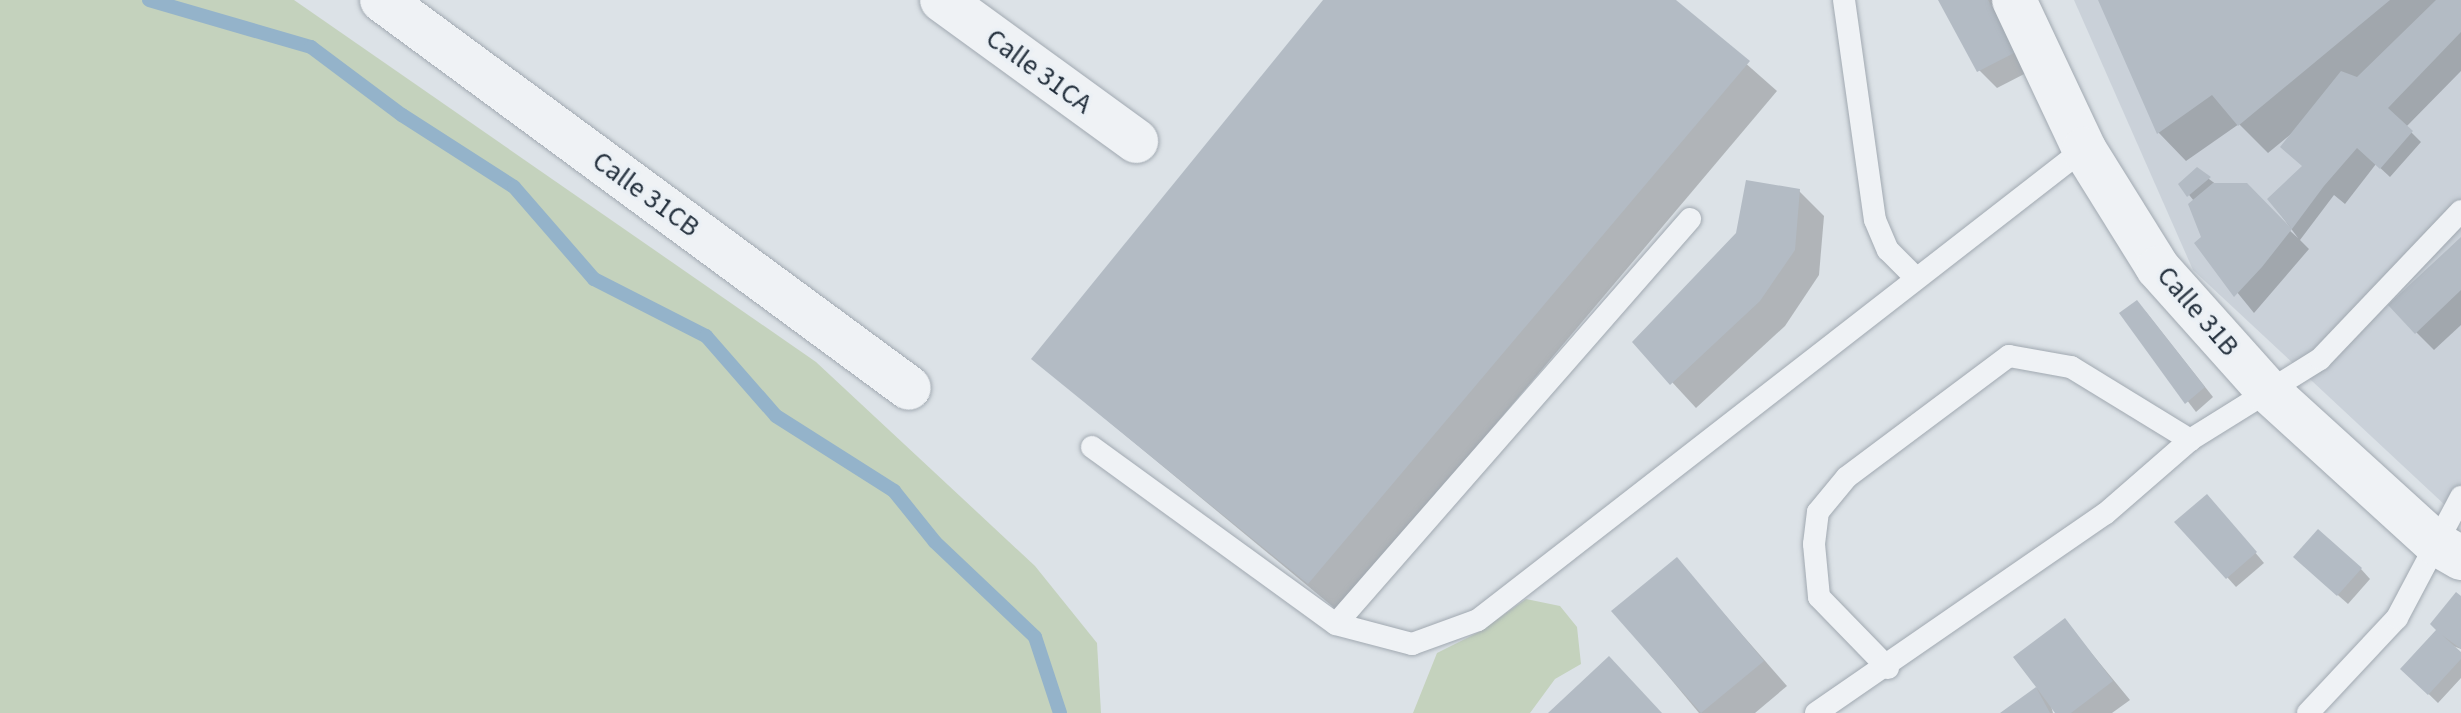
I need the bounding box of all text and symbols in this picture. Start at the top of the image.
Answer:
street label: Calle 31CA [979,21,1099,121]
street label: Calle 31CB [586,144,706,244]
street label: Calle 31B [2150,259,2246,363]

